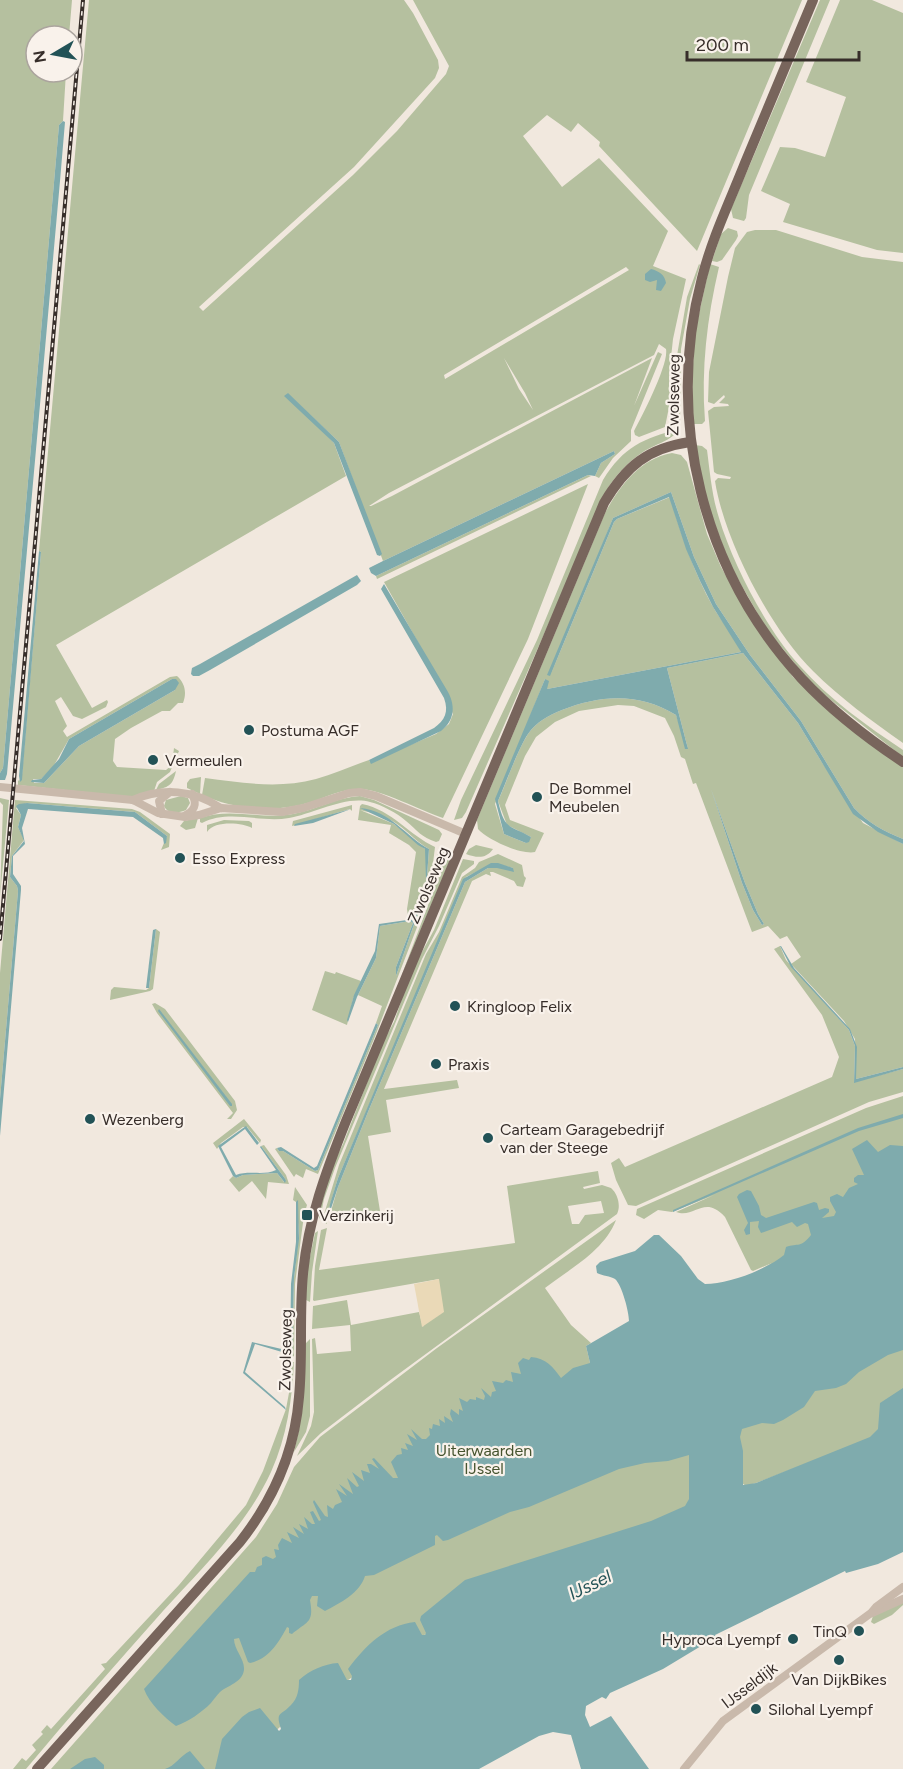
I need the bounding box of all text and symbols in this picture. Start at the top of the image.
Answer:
north arrow [24,24,84,84]
scale bar [687,24,860,62]
text: 200 m [696,34,749,56]
text: N [29,49,50,64]
street label: Zwolseweg [663,354,684,436]
place label: Postuma AGF [261,721,359,740]
marker: Postuma AGF [242,723,256,737]
place label: Vermeulen [165,751,242,770]
marker: Vermeulen [146,753,160,767]
place label: De Bommel Meubelen [549,779,631,816]
marker: De Bommel Meubelen [530,790,544,804]
street label: Zwolseweg [404,844,453,927]
place label: Esso Express [192,849,285,868]
marker: Esso Express [173,851,187,865]
place label: Kringloop Felix [467,997,572,1016]
marker: Kringloop Felix [448,999,462,1013]
place label: Praxis [448,1055,490,1074]
marker: Praxis [429,1057,443,1071]
place label: Wezenberg [102,1110,184,1129]
marker: Wezenberg [83,1112,97,1126]
place label: Carteam Garagebedrijf van der Steege [500,1120,665,1157]
marker: Carteam Garagebedrijf van der Steege [481,1131,495,1145]
place label: Verzinkerij [319,1206,394,1225]
marker: Verzinkerij [300,1208,314,1222]
street label: Zwolseweg [275,1309,296,1391]
park label: Uiterwaarden IJssel [436,1441,532,1478]
water label: IJssel [565,1565,616,1605]
place label: TinQ [813,1622,847,1641]
marker: TinQ [852,1624,866,1638]
place label: Hyproca Lyempf [661,1630,781,1649]
marker: Hyproca Lyempf [786,1632,800,1646]
marker: Van DijkBikes [832,1653,846,1667]
street label: IJsseldijk [718,1658,781,1713]
place label: Van DijkBikes [791,1670,887,1689]
place label: Silohal Lyempf [768,1700,873,1719]
marker: Silohal Lyempf [749,1702,763,1716]

